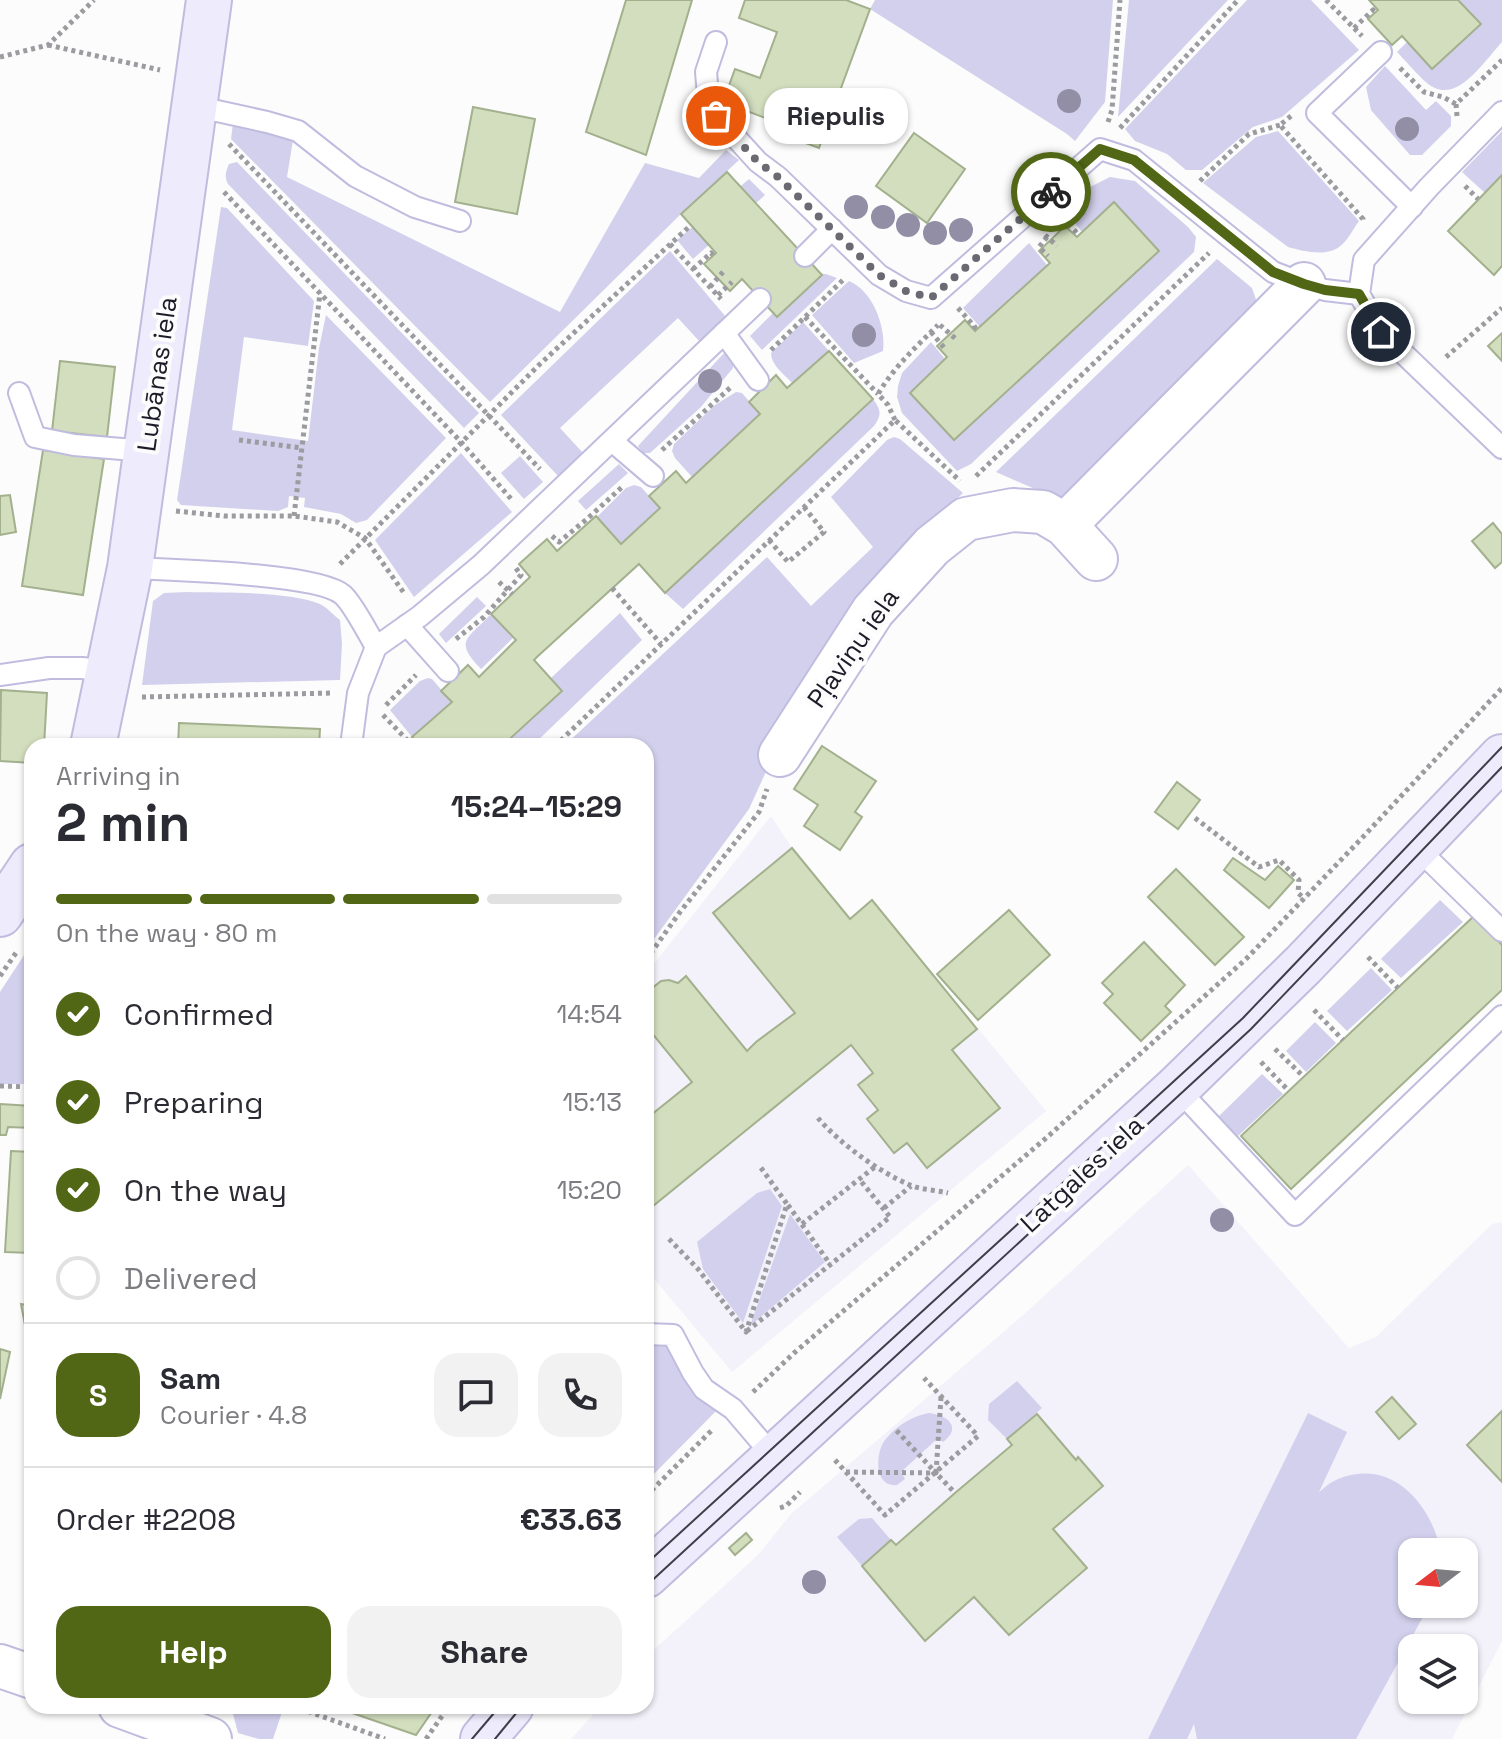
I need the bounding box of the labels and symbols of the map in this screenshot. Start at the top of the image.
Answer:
pin [682,82,750,150]
callout: Riepulis [764,88,908,144]
courier [1011,152,1091,232]
street label: Lubānas iela [129,294,185,454]
pin [1347,298,1415,366]
street label: Pļaviņu iela [799,582,907,714]
street label: Latgales iela [1013,1108,1151,1240]
north arrow [1398,1538,1478,1618]

